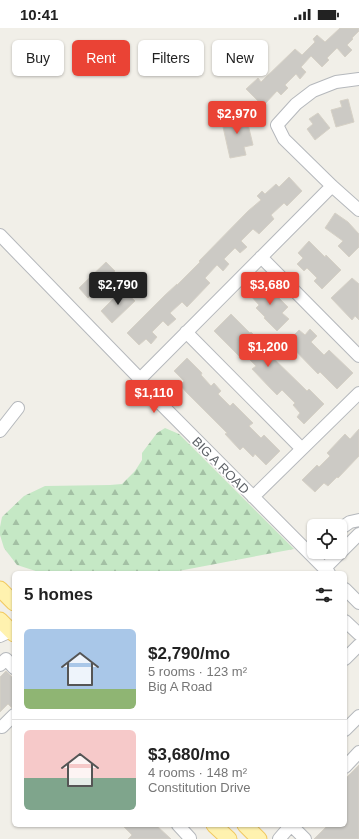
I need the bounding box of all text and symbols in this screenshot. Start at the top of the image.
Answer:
text: 10:41 [20,6,58,23]
chip: Buy [12,40,64,76]
chip: Rent [72,40,130,76]
chip: Filters [138,40,204,76]
chip: New [212,40,268,76]
pin: $2,970 [204,101,270,135]
text: $2,970 [217,106,257,121]
pin: $2,790 [85,272,151,306]
pin: $3,680 [237,272,303,306]
text: $2,790 [98,277,138,292]
text: $3,680 [250,277,290,292]
pin: $1,200 [235,334,301,368]
text: $1,200 [248,339,288,354]
pin: $1,110 [121,380,187,414]
text: $1,110 [134,385,174,400]
street label: BIG A ROAD [189,434,252,497]
map controls [307,519,347,559]
button: locate [307,519,347,559]
icon: filters [313,584,335,606]
text: 5 homes [24,585,93,604]
text: $2,790/mo [148,644,230,663]
icon: home [56,645,104,693]
text: 5 rooms · 123 m² [148,664,247,679]
text: Big A Road [148,679,212,694]
text: $3,680/mo [148,745,230,764]
icon: home [56,746,104,794]
text: 4 rooms · 148 m² [148,765,247,780]
text: Constitution Drive [148,780,251,795]

